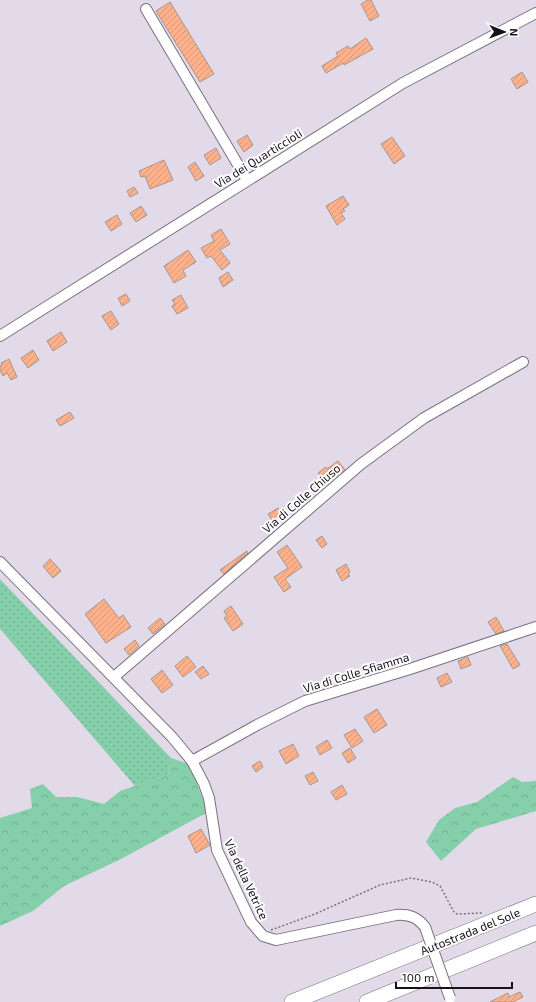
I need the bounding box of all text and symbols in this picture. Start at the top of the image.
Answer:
north arrow [484,12,524,52]
text: N [508,28,521,36]
street label: Via dei Quarticcioli [212,125,305,191]
street label: Via di Colle Chiuso [259,460,343,536]
street label: Via di Colle Sfiamma [301,649,411,695]
street label: Via della Vetrice [222,837,272,921]
street label: Autostrada del Sole [418,905,522,957]
scale bar [396,964,512,990]
text: 100 m [402,970,434,984]

